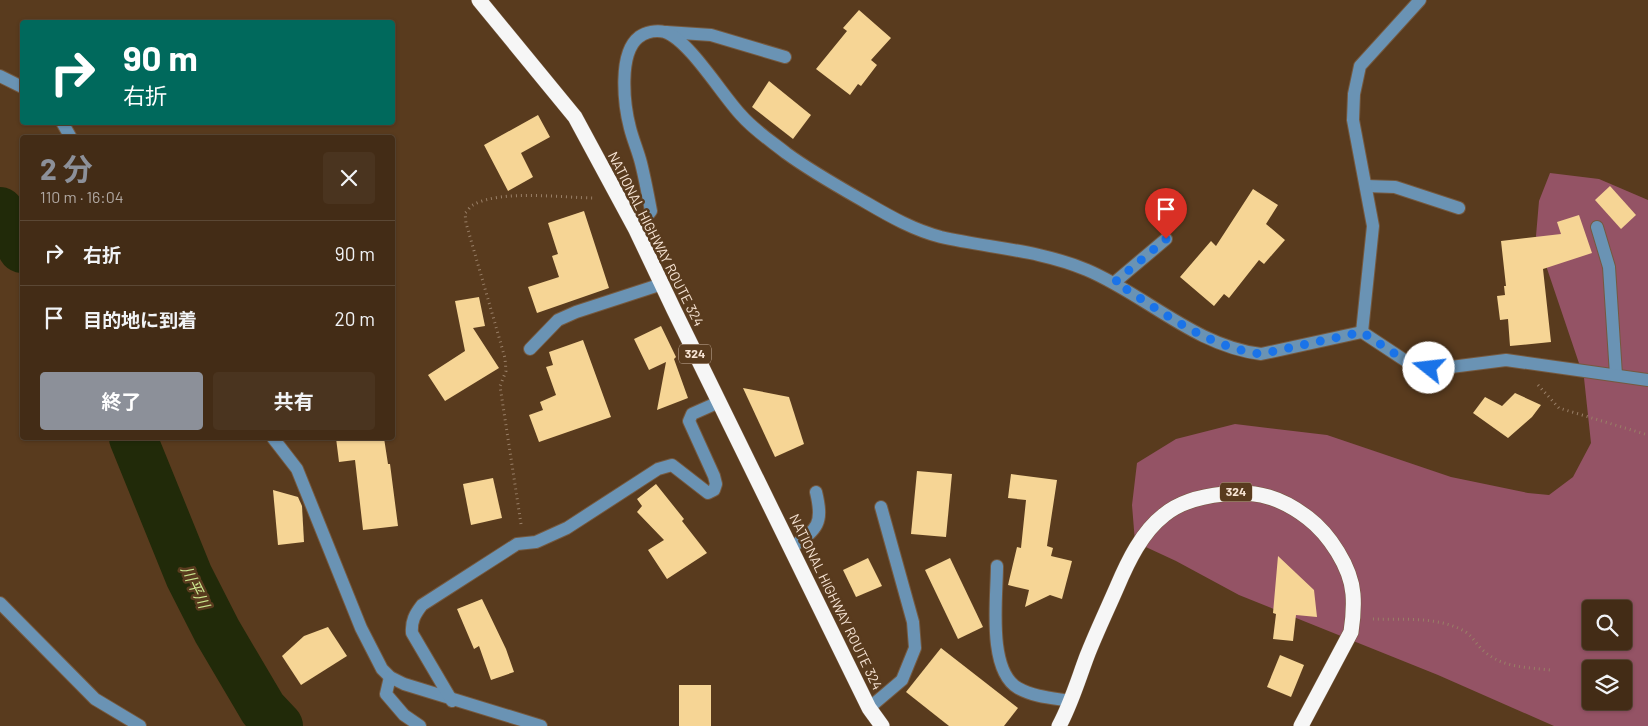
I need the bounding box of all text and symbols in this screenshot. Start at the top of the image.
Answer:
text: 90 m [123,36,198,78]
icon: right [40,40,105,105]
text: 右折 [123,82,167,108]
street label: NATIONAL HIGHWAY ROUTE 324 [605,149,708,329]
text: 2 分 [40,150,93,186]
button: close [323,152,375,204]
text: 110 m · 16:04 [40,187,124,206]
pin [1145,188,1187,239]
icon: arrive [1152,195,1180,223]
icon: right [40,239,68,267]
text: 90 m [335,242,375,265]
text: 右折 [83,243,121,266]
icon: arrive [40,304,68,332]
text: 20 m [335,307,375,330]
text: 目的地に到着 [83,308,197,331]
position arrow [1402,341,1454,393]
road number: 324 [679,344,711,364]
button: 終了 [40,372,203,430]
button: 共有 [213,372,375,430]
road number: 324 [1220,482,1252,502]
street label: NATIONAL HIGHWAY ROUTE 324 [786,511,887,693]
water label: 川平川 [178,562,215,613]
map controls [1582,600,1632,710]
button: search [1582,600,1632,650]
button: layers [1582,660,1632,710]

